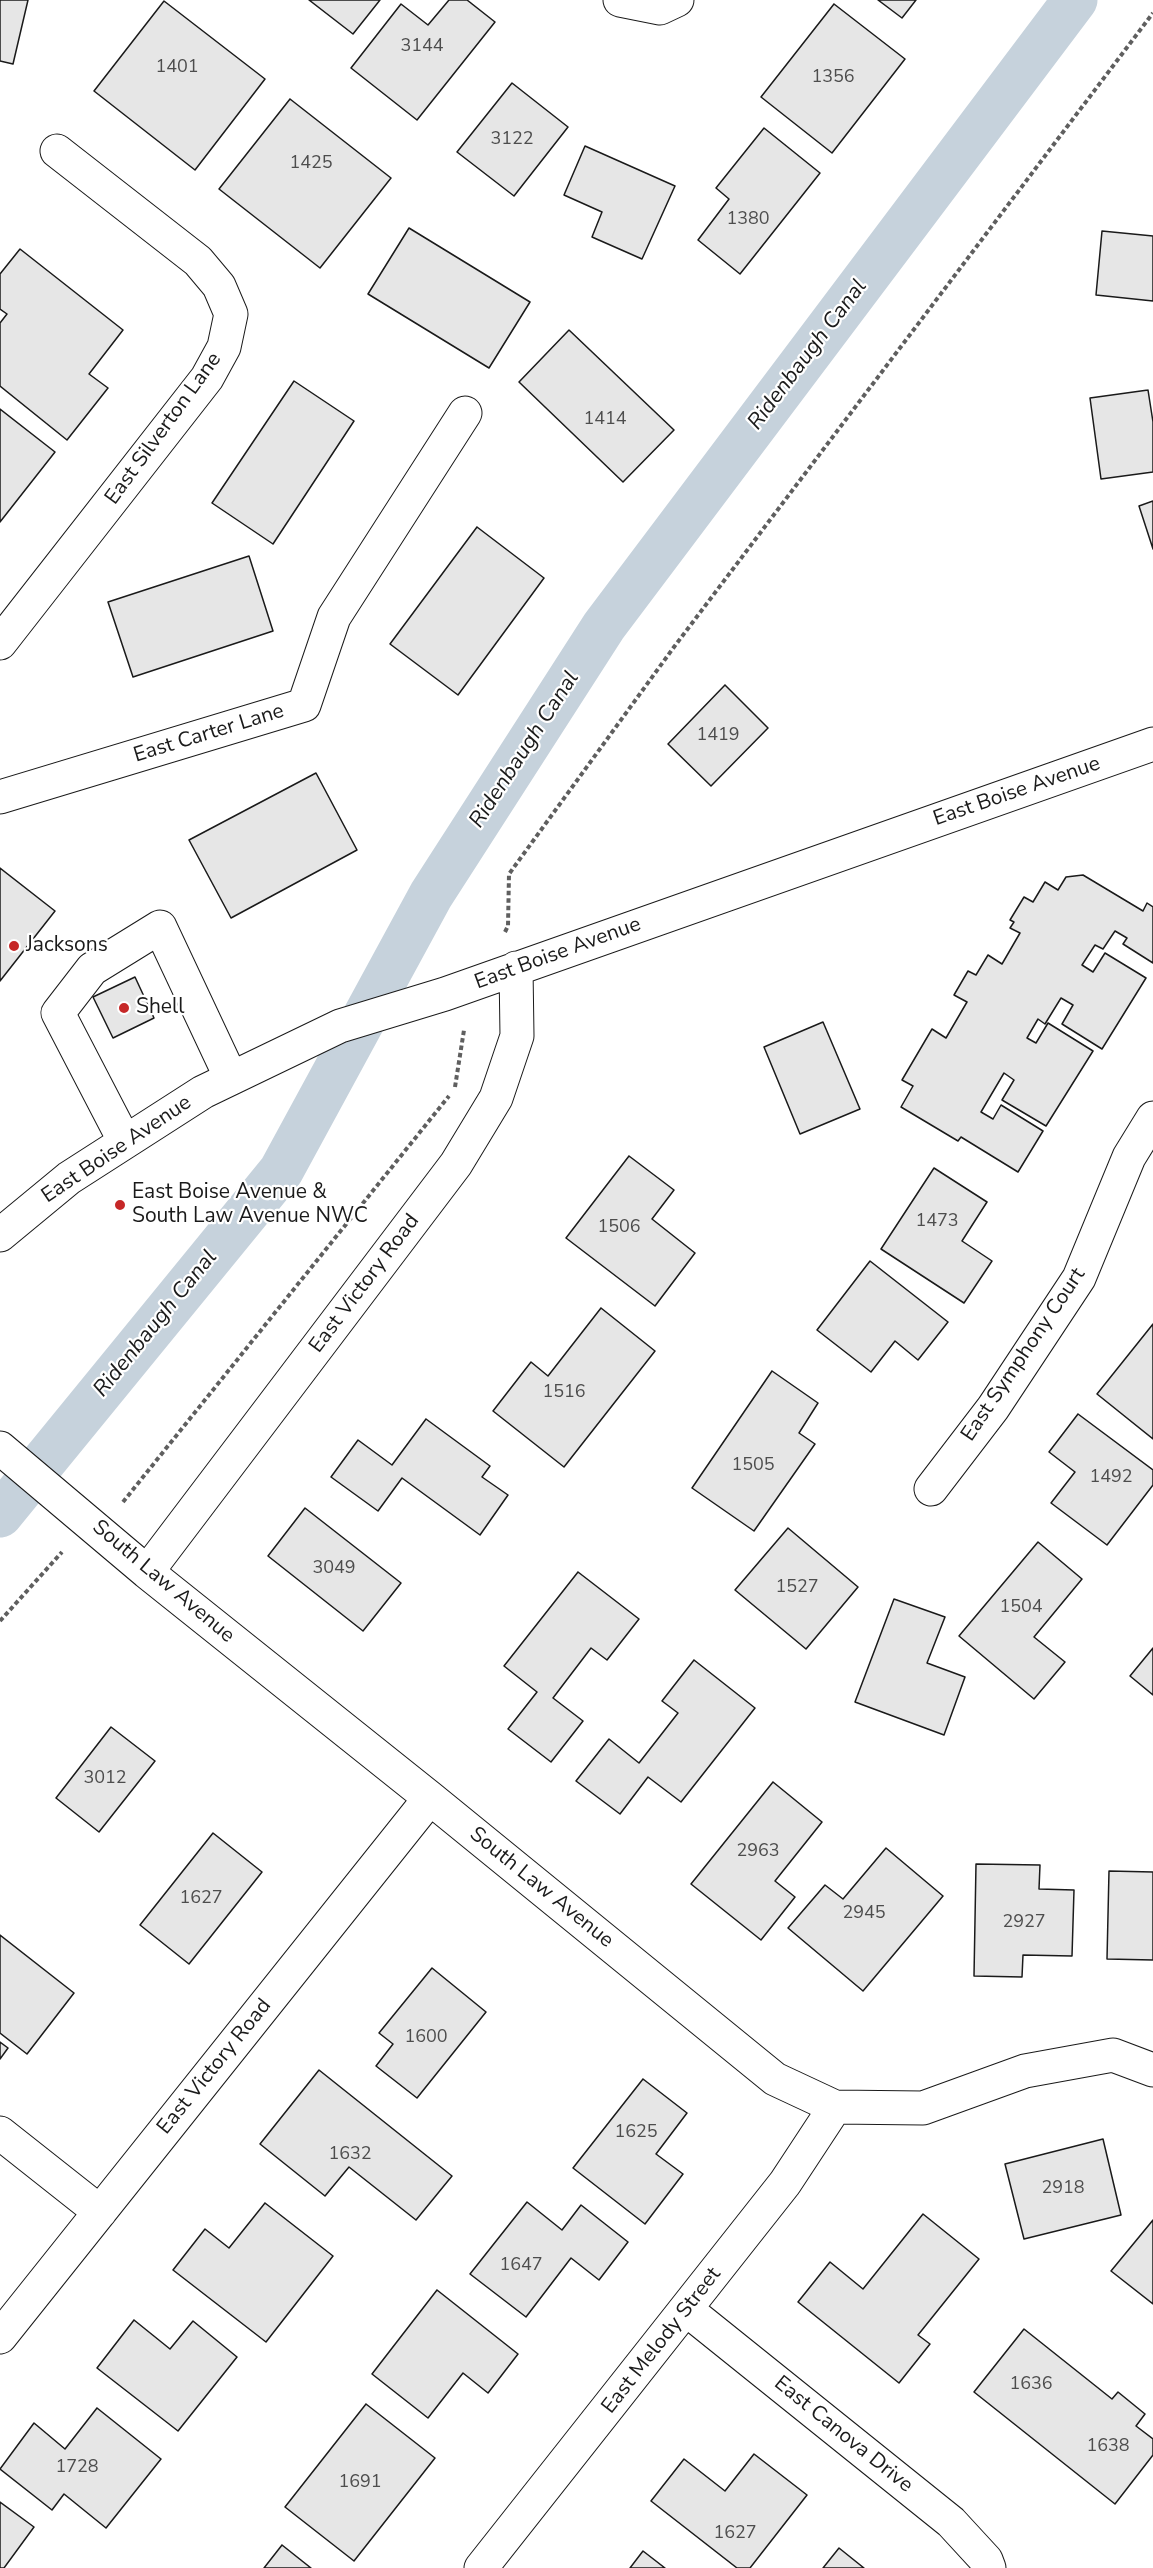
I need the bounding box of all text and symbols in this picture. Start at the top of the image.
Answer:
house number: 3144 [400,36,444,58]
house number: 1401 [155,57,199,79]
house number: 1356 [811,67,855,89]
house number: 3122 [490,129,534,151]
house number: 1425 [289,153,333,175]
house number: 1380 [726,209,770,231]
water label: Ridenbaugh Canal [743,275,873,435]
street label: East Silverton Lane [100,348,228,510]
house number: 1414 [583,409,627,431]
water label: Ridenbaugh Canal [465,667,585,833]
street label: East Carter Lane [131,699,287,769]
house number: 1419 [696,725,740,747]
street label: East Boise Avenue [930,752,1104,832]
street label: East Boise Avenue [472,912,644,996]
place label: Jacksons [26,933,108,959]
marker: Jacksons [7,939,21,953]
place label: Shell [136,995,184,1021]
marker: Shell [117,1001,131,1015]
street label: East Boise Avenue [37,1091,197,1209]
place label: East Boise Avenue & South Law Avenue NWC [132,1180,368,1230]
marker: East Boise Avenue & South Law Avenue NWC [113,1198,127,1212]
street label: East Victory Road [305,1210,425,1358]
house number: 1473 [915,1211,959,1233]
house number: 1506 [597,1217,641,1239]
water label: Ridenbaugh Canal [89,1245,223,1403]
street label: East Symphony Court [957,1264,1091,1446]
house number: 1516 [542,1382,586,1404]
house number: 1505 [731,1455,775,1477]
house number: 1492 [1089,1467,1133,1489]
street label: South Law Avenue [87,1515,239,1649]
house number: 3049 [312,1558,356,1580]
house number: 1527 [775,1577,819,1599]
house number: 1504 [999,1597,1043,1619]
house number: 3012 [83,1768,127,1790]
street label: South Law Avenue [464,1822,618,1954]
house number: 2963 [736,1841,780,1863]
house number: 1627 [179,1888,223,1910]
house number: 2945 [842,1903,886,1925]
house number: 2927 [1002,1912,1046,1934]
street label: East Victory Road [153,1994,277,2140]
house number: 1600 [404,2027,448,2049]
house number: 1625 [614,2122,658,2144]
house number: 1632 [328,2144,372,2166]
house number: 2918 [1041,2178,1085,2200]
house number: 1647 [499,2255,543,2277]
street label: East Melody Street [597,2263,727,2419]
street label: East Canova Drive [769,2371,917,2499]
house number: 1636 [1009,2374,1053,2396]
house number: 1638 [1086,2436,1130,2458]
house number: 1728 [55,2457,99,2479]
house number: 1691 [338,2472,382,2494]
house number: 1627 [713,2523,757,2545]

